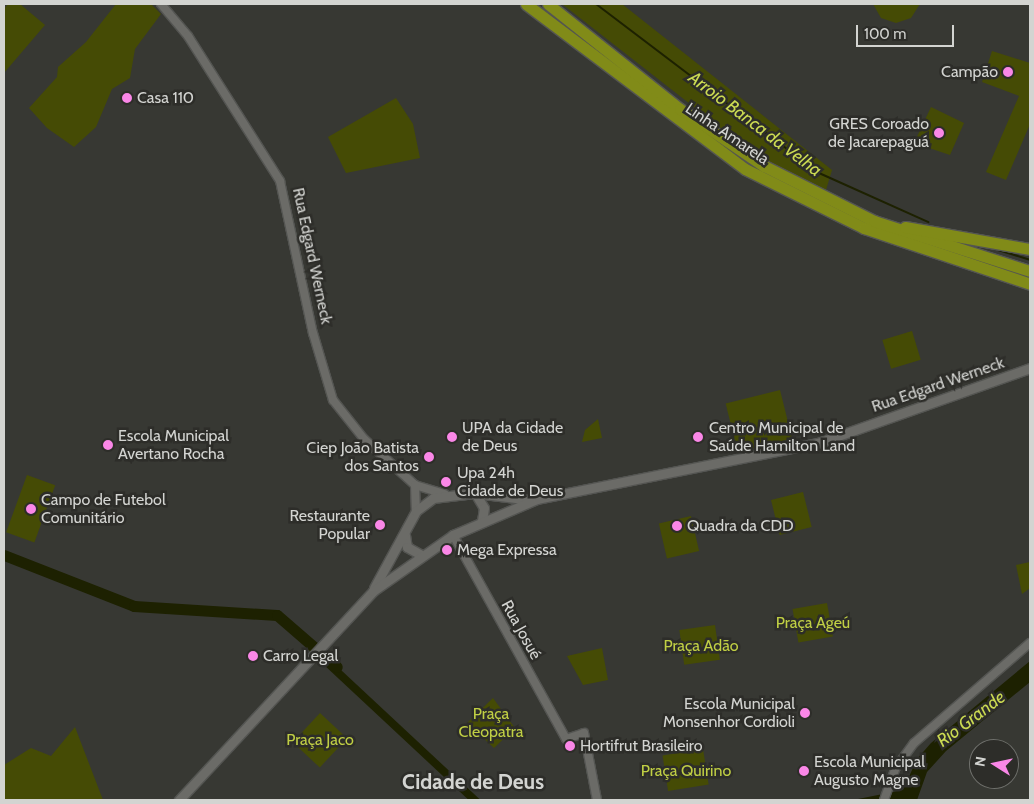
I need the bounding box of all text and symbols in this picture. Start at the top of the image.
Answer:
scale bar [859,15,956,47]
text: 100 m [864,25,906,43]
place label: Campão [941,62,998,82]
marker: Campão [1002,66,1014,78]
water label: Arroio Banca da Velha [684,67,826,181]
place label: Casa 110 [137,88,194,108]
marker: Casa 110 [121,92,133,104]
street label: Linha Amarela [682,99,772,169]
place label: GRES Coroado de Jacarepaguá [828,114,929,152]
marker: GRES Coroado de Jacarepaguá [933,127,945,139]
street label: Rua Edgard Werneck [288,186,336,326]
street label: Rua Edgard Werneck [869,353,1007,417]
place label: UPA da Cidade de Deus [462,418,563,456]
place label: Centro Municipal de Saúde Hamilton Land [709,418,855,456]
place label: Escola Municipal Avertano Rocha [118,426,229,464]
marker: Centro Municipal de Saúde Hamilton Land [691,430,705,444]
marker: UPA da Cidade de Deus [446,431,458,443]
place label: Ciep João Batista dos Santos [306,438,419,476]
marker: Escola Municipal Avertano Rocha [102,439,114,451]
marker: Ciep João Batista dos Santos [423,451,435,463]
place label: Upa 24h Cidade de Deus [457,463,563,501]
marker: Upa 24h Cidade de Deus [439,475,453,489]
place label: Campo de Futebol Comunitário [41,490,166,528]
marker: Campo de Futebol Comunitário [25,503,37,515]
place label: Restaurante Popular [289,506,370,544]
place label: Quadra da CDD [687,516,794,536]
marker: Restaurante Popular [374,519,386,531]
marker: Quadra da CDD [671,520,683,532]
place label: Mega Expressa [457,540,557,560]
marker: Mega Expressa [441,544,453,556]
street label: Rua Josué [497,597,545,663]
park label: Praça Ageú [776,613,850,633]
park label: Praça Adão [663,636,739,656]
place label: Carro Legal [263,646,338,666]
marker: Carro Legal [247,650,259,662]
water label: Rio Grande [933,686,1009,752]
place label: Escola Municipal Monsenhor Cordioli [663,694,795,732]
park label: Praça Cleopatra [459,704,523,742]
marker: Escola Municipal Monsenhor Cordioli [799,707,811,719]
park label: Praça Jaco [286,730,354,750]
place label: Hortifrut Brasileiro [580,736,702,756]
north arrow [969,739,1019,789]
marker: Hortifrut Brasileiro [564,740,576,752]
place label: Escola Municipal Augusto Magne [814,752,925,790]
text: N [970,755,990,768]
park label: Praça Quirino [641,761,731,781]
marker: Escola Municipal Augusto Magne [798,765,810,777]
district label: Cidade de Deus [402,769,544,795]

